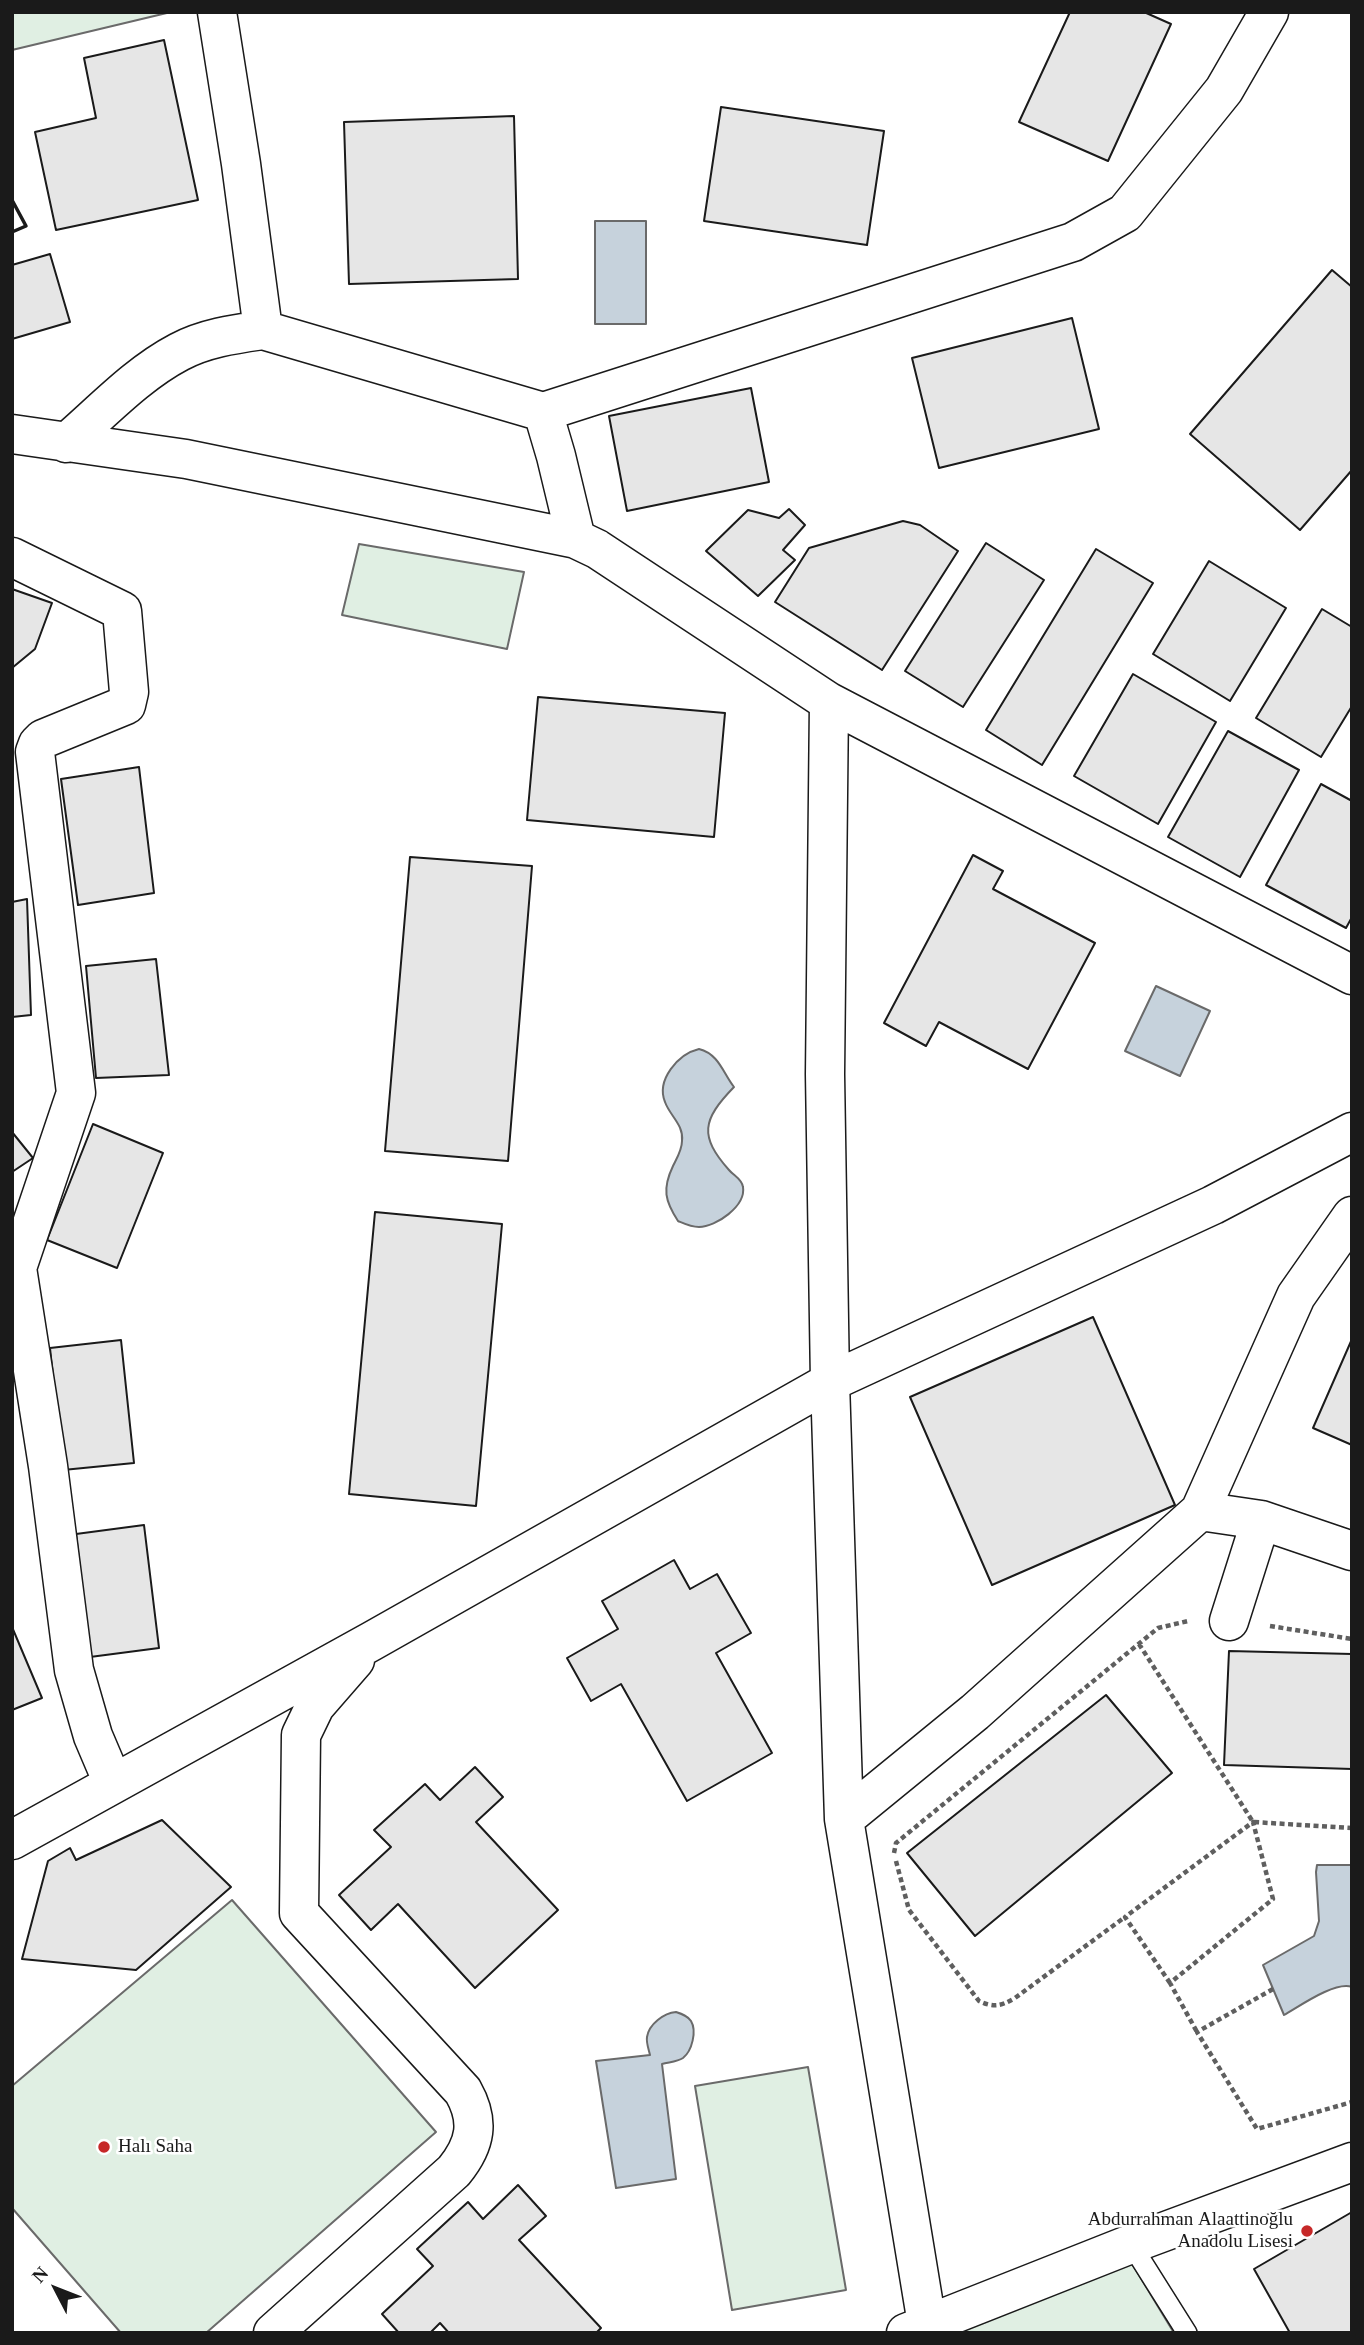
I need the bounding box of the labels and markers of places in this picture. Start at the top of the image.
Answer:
place label: Halı Saha [118,2136,192,2158]
marker: Halı Saha [96,2139,112,2155]
place label: Abdurrahman Alaattinoğlu Anadolu Lisesi [1088,2209,1293,2253]
marker: Abdurrahman Alaattinoğlu Anadolu Lisesi [1299,2223,1315,2239]

